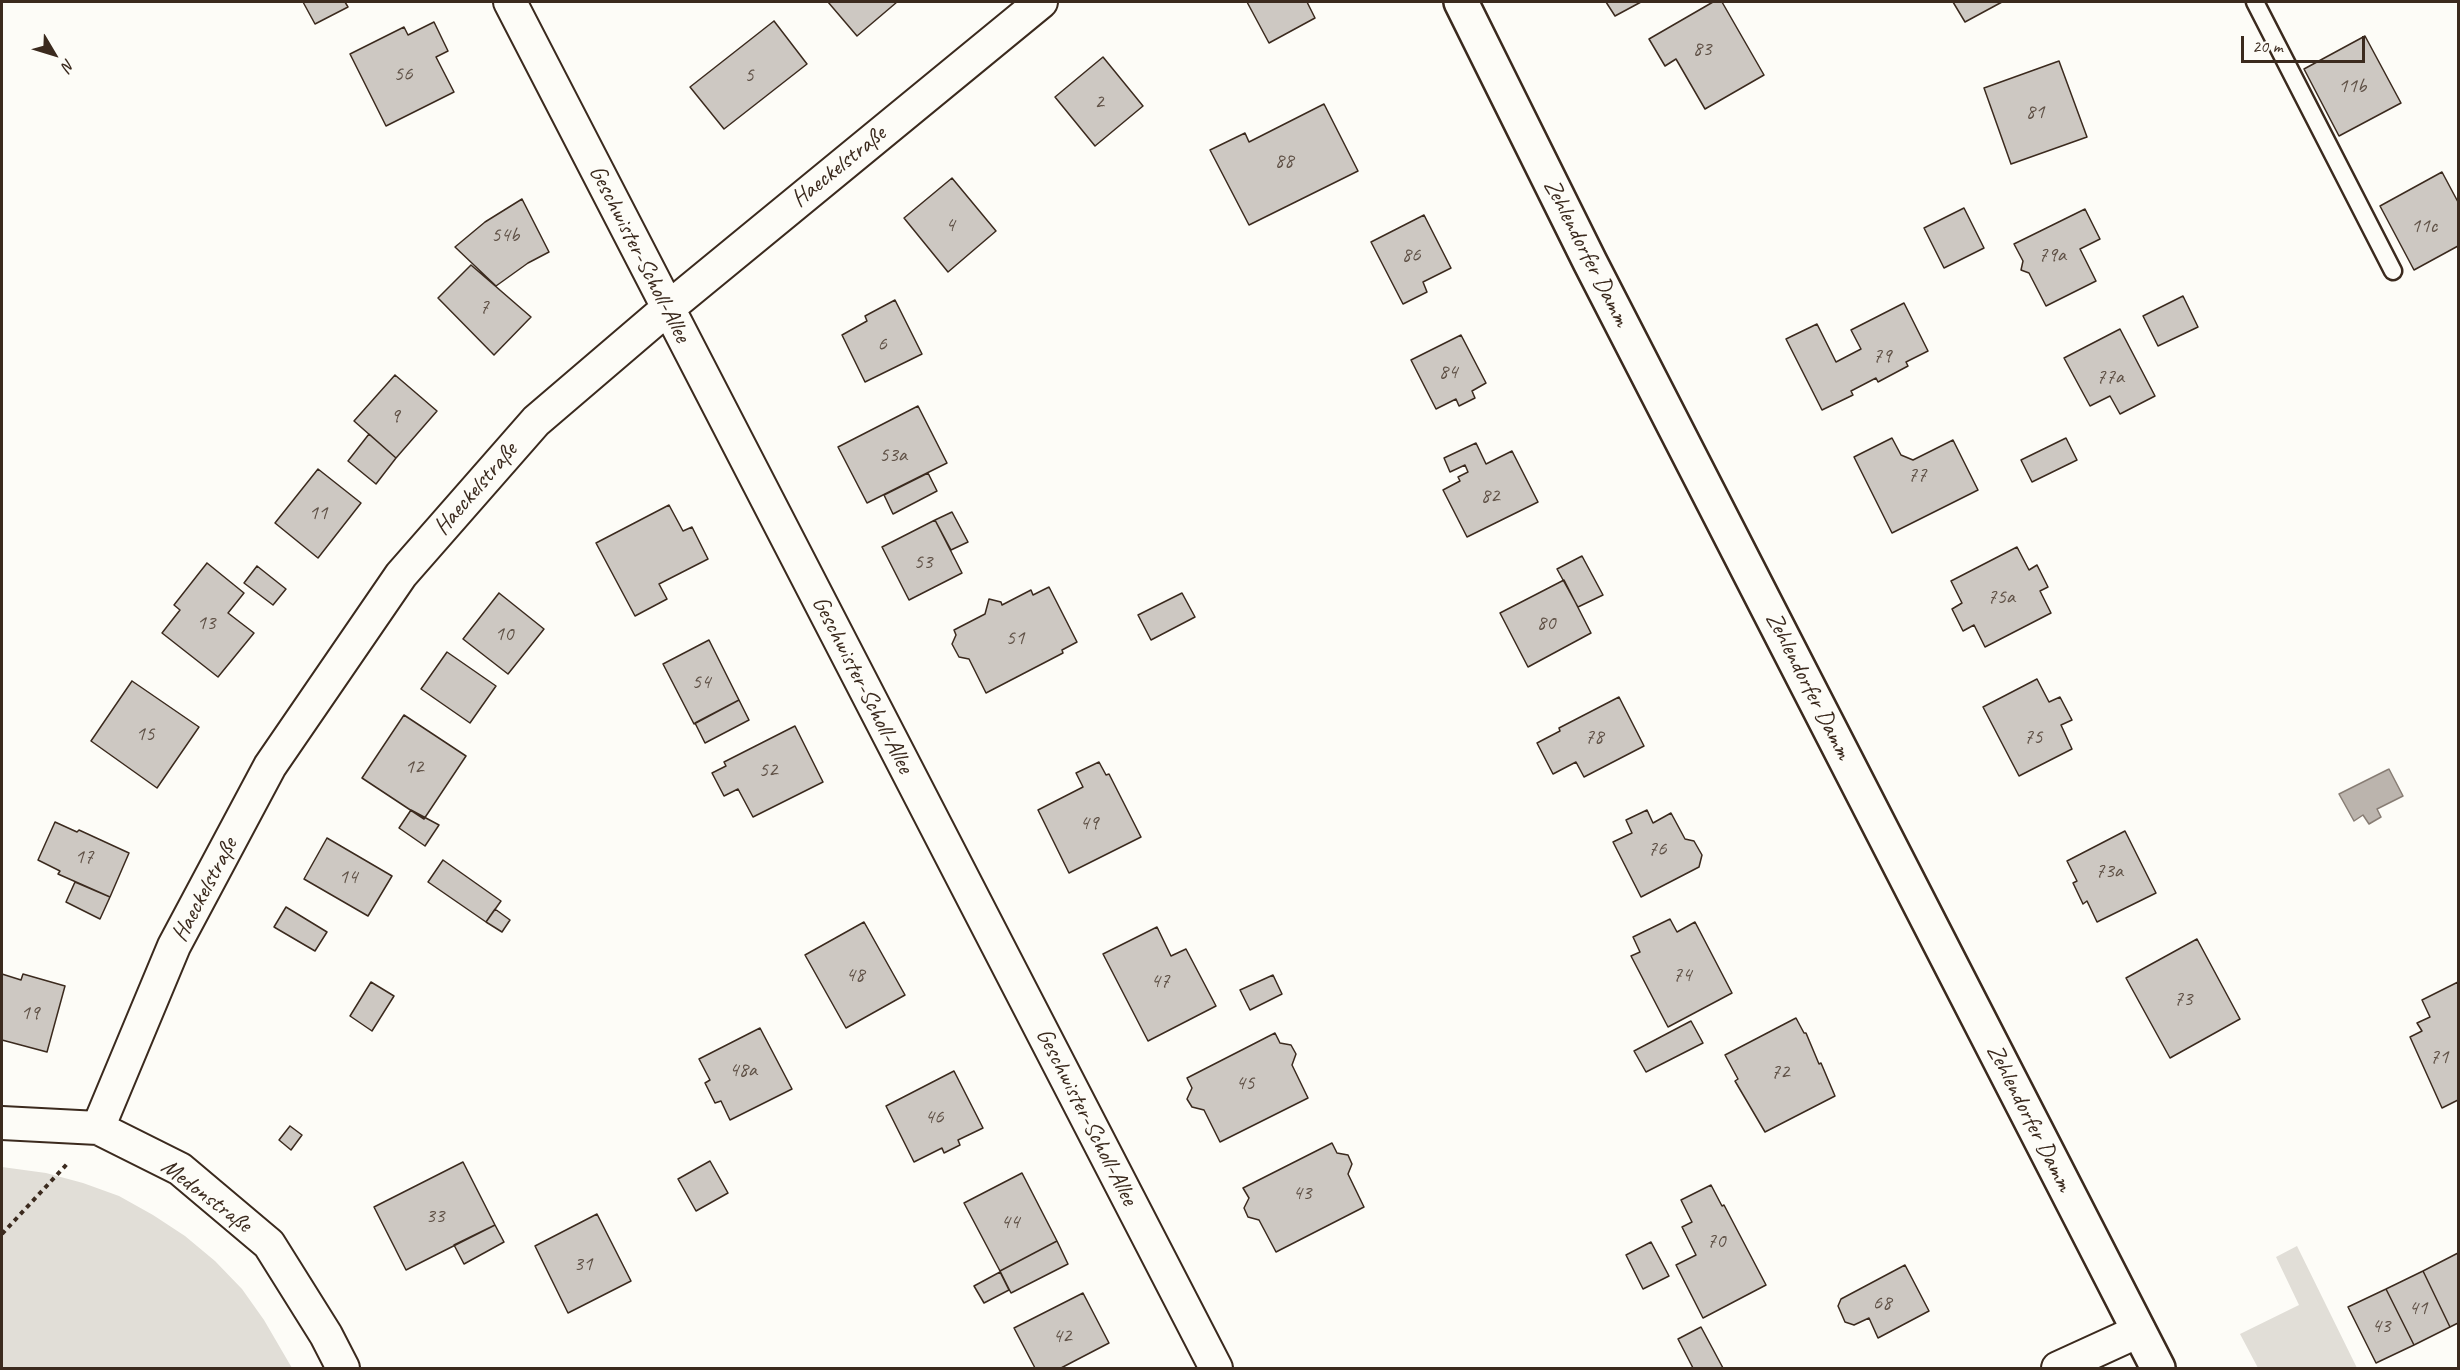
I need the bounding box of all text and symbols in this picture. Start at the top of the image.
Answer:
north arrow [24,24,84,84]
scale bar [2244,24,2368,62]
text: 20 m [2252,35,2283,57]
house number: 83 [1693,36,1711,62]
text: N [57,55,79,75]
house number: 56 [394,61,412,87]
house number: 5 [744,62,754,88]
house number: 11b [2338,73,2366,99]
house number: 2 [1094,89,1104,115]
house number: 81 [2026,99,2044,125]
street label: Haeckelstraße [786,120,892,214]
house number: 88 [1275,148,1293,174]
street label: Geschwister-Scholl-Allee [582,161,696,347]
street label: Zehlendorfer Damm [1537,175,1635,331]
house number: 4 [945,212,955,238]
house number: 11c [2411,213,2437,239]
house number: 54b [491,222,519,248]
house number: 86 [1402,242,1420,268]
house number: 79a [2038,242,2066,268]
house number: 7 [479,294,489,320]
house number: 6 [877,331,887,357]
house number: 79 [1873,343,1891,369]
house number: 84 [1439,359,1457,385]
house number: 77a [2096,364,2124,390]
house number: 9 [390,403,400,429]
street label: Haeckelstraße [428,437,524,541]
house number: 53a [879,442,907,468]
house number: 77 [1908,462,1926,488]
house number: 82 [1481,483,1499,509]
house number: 11 [309,500,327,526]
house number: 53 [914,549,932,575]
house number: 75a [1987,584,2015,610]
street label: Geschwister-Scholl-Allee [805,592,919,778]
street label: Zehlendorfer Damm [1759,608,1857,764]
house number: 13 [197,610,215,636]
house number: 80 [1537,610,1555,636]
house number: 10 [495,621,513,647]
house number: 51 [1006,625,1024,651]
house number: 54 [692,669,710,695]
house number: 15 [136,721,154,747]
house number: 78 [1585,724,1603,750]
house number: 75 [2024,724,2042,750]
house number: 12 [405,754,423,780]
house number: 52 [759,757,777,783]
house number: 49 [1080,810,1098,836]
street label: Haeckelstraße [166,833,244,947]
house number: 76 [1648,836,1666,862]
house number: 17 [75,844,93,870]
house number: 73a [2095,858,2123,884]
house number: 14 [339,864,357,890]
house number: 48 [846,962,864,988]
house number: 74 [1673,962,1691,988]
house number: 47 [1151,968,1169,994]
house number: 73 [2174,986,2192,1012]
house number: 19 [21,1000,39,1026]
street label: Geschwister-Scholl-Allee [1029,1024,1143,1210]
street label: Zehlendorfer Damm [1980,1040,2078,1196]
house number: 71 [2430,1044,2448,1070]
house number: 48a [729,1057,757,1083]
house number: 72 [1771,1059,1789,1085]
house number: 45 [1236,1070,1254,1096]
house number: 46 [925,1104,943,1130]
street label: Medonstraße [155,1153,257,1239]
house number: 43 [1293,1180,1311,1206]
house number: 33 [426,1203,444,1229]
house number: 44 [1001,1209,1019,1235]
house number: 70 [1707,1228,1725,1254]
house number: 31 [574,1251,592,1277]
house number: 68 [1873,1290,1891,1316]
house number: 41 [2409,1295,2427,1321]
house number: 43 [2372,1313,2390,1339]
house number: 42 [1053,1323,1071,1349]

